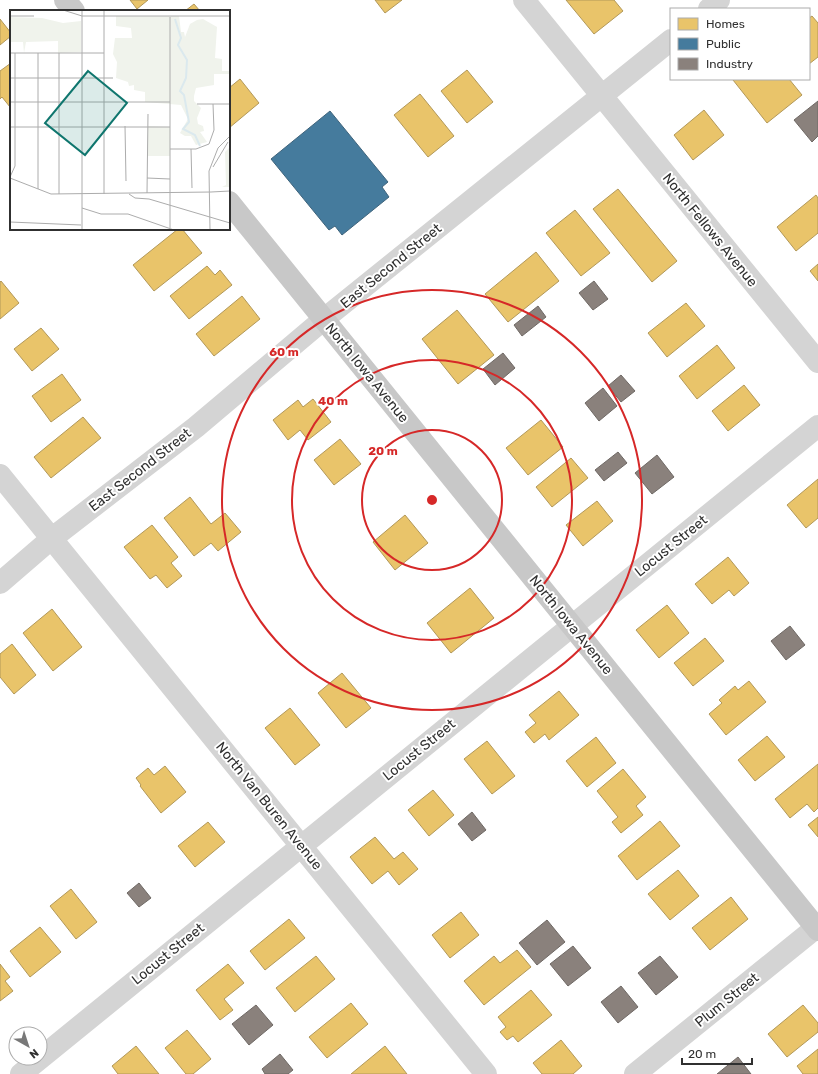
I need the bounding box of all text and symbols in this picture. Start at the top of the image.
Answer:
legend [670,8,810,80]
inset map [10,10,230,230]
text: Homes [706,17,745,31]
text: Public [706,37,741,51]
text: Industry [706,57,753,71]
street label: North Fellows Avenue [659,170,761,290]
street label: East Second Street [337,220,445,312]
street label: North Iowa Avenue [322,320,412,426]
text: 60 m [269,345,299,359]
text: 40 m [318,394,348,408]
street label: East Second Street [85,424,195,515]
text: 20 m [368,444,398,458]
centre of rings [425,493,439,507]
street label: Locust Street [631,511,711,580]
street label: North Iowa Avenue [526,572,616,678]
street label: Locust Street [379,715,459,784]
street label: North Van Buren Avenue [212,739,326,873]
street label: Locust Street [128,919,208,988]
street label: Plum Street [692,969,763,1031]
north arrow [8,1026,48,1066]
scale bar [682,1040,752,1066]
text: N [27,1046,41,1061]
text: 20 m [688,1047,716,1061]

